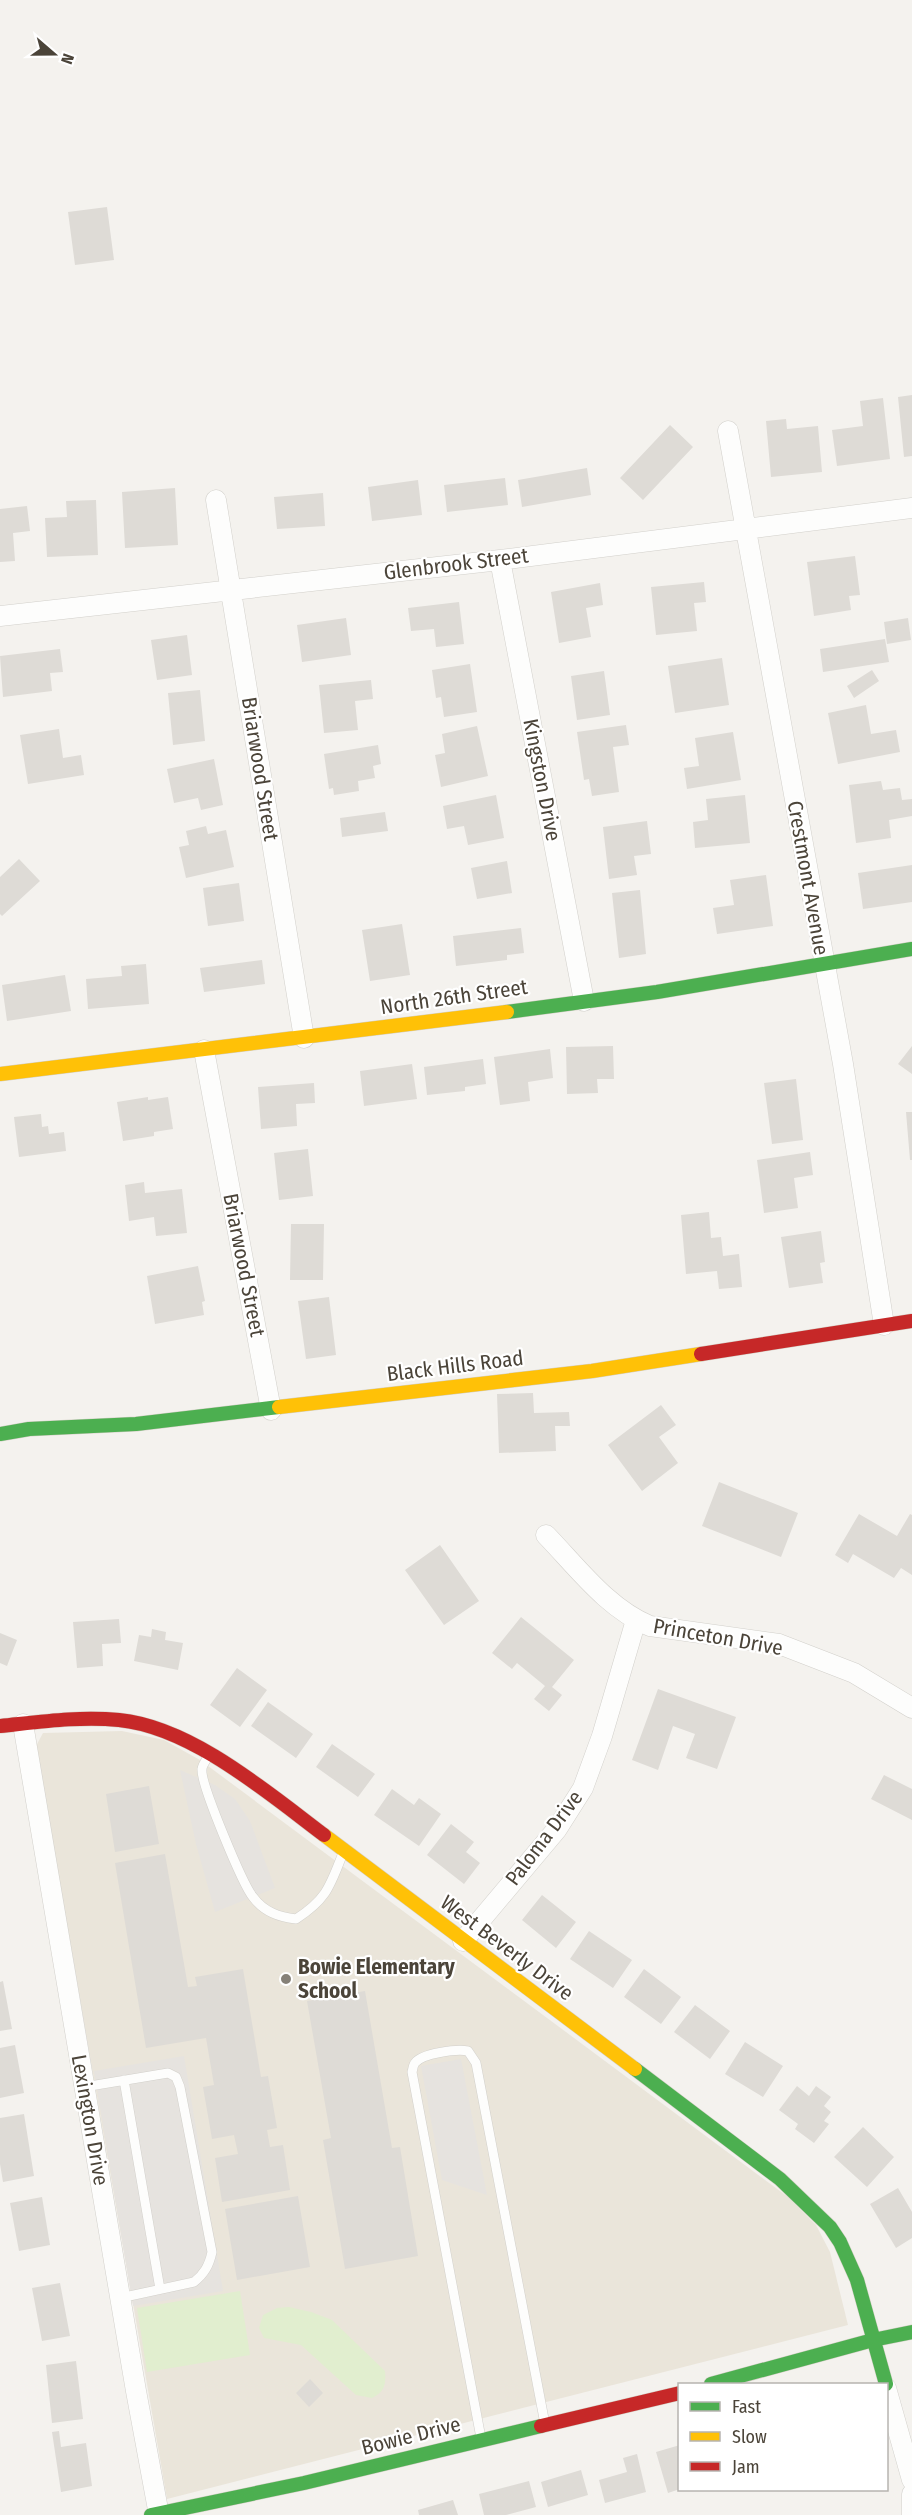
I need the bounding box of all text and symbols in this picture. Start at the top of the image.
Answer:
north arrow [24,24,84,84]
text: N [57,51,78,67]
street label: Glenbrook Street [382,542,530,586]
street label: Briarwood Street [236,695,284,843]
street label: Kingston Drive [517,717,567,843]
street label: Crestmont Avenue [782,799,834,957]
street label: North 26th Street [379,974,529,1020]
street label: Briarwood Street [217,1191,271,1339]
street label: Black Hills Road [385,1345,525,1387]
street label: Princeton Drive [651,1613,785,1661]
street label: Paloma Drive [500,1785,588,1891]
street label: West Beverly Drive [435,1890,579,2006]
place label: Bowie Elementary School [298,1954,456,2004]
marker: Bowie Elementary School [279,1972,293,1986]
street label: Lexington Drive [66,2052,114,2188]
legend [678,2383,888,2491]
text: Fast [732,2396,761,2418]
street label: Bowie Drive [359,2411,463,2461]
text: Slow [732,2426,767,2448]
text: Jam [732,2456,760,2478]

